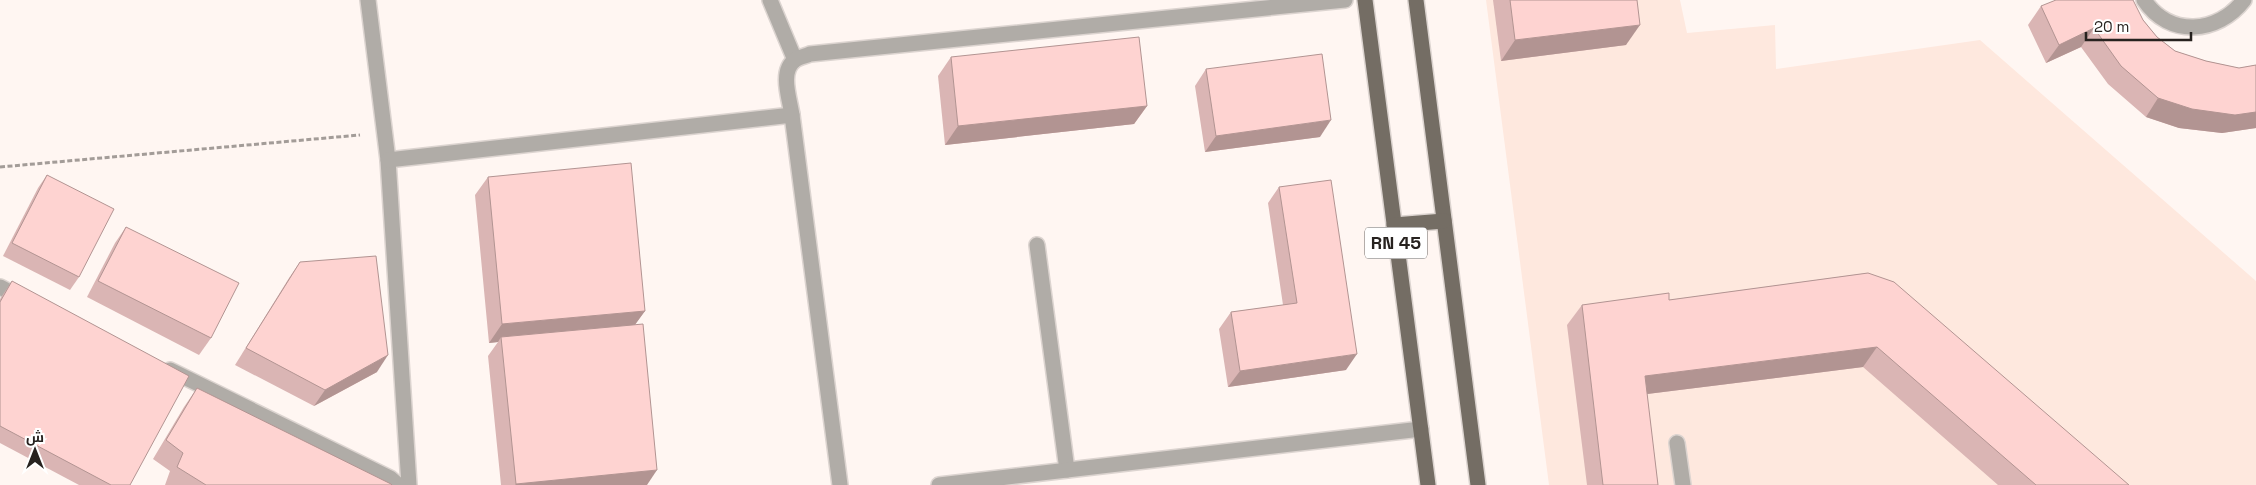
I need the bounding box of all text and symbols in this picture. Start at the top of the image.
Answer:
scale bar [2086,10,2191,42]
text: 20 m [2094,17,2129,36]
road number: RN 45 [1365,228,1427,258]
north arrow [10,425,60,475]
text: ش [26,428,44,446]

